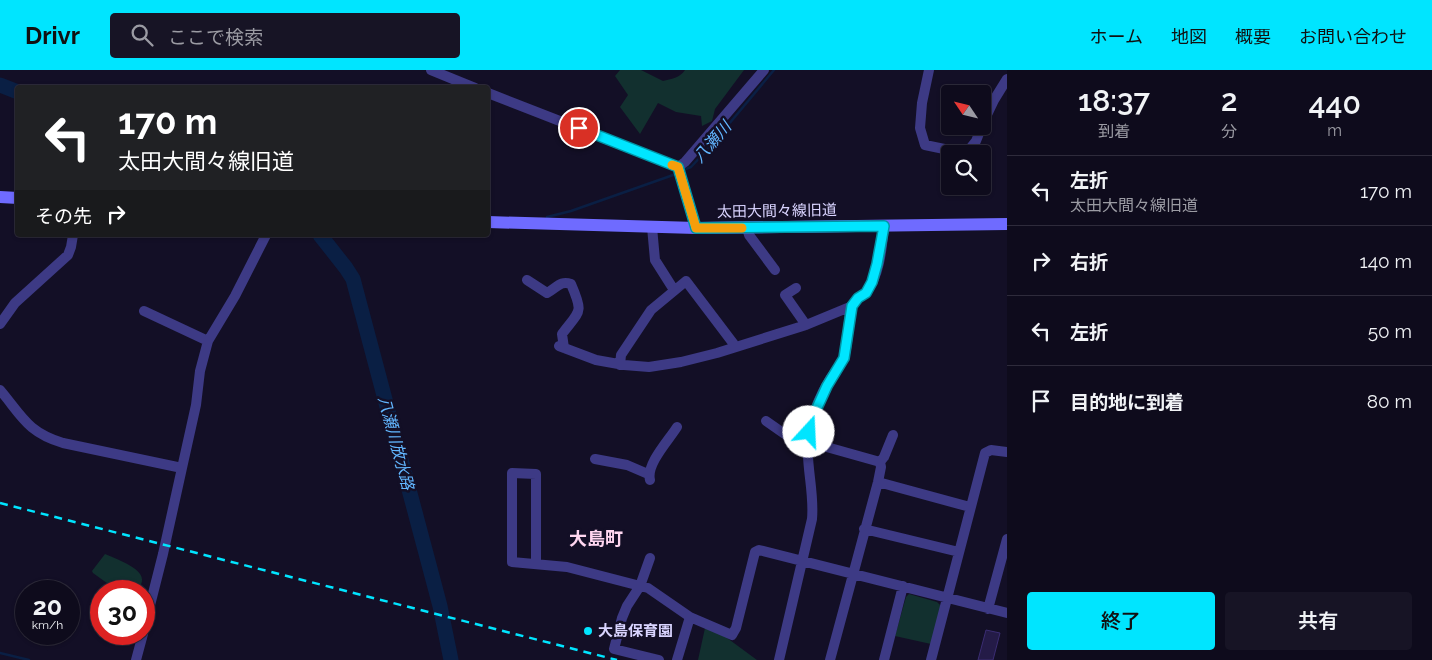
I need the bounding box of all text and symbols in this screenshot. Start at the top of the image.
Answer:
search box [110,13,460,58]
text: Drivr [25,21,80,50]
icon: search [128,21,156,49]
text: ここで検索 [168,26,263,48]
text: ホーム [1090,26,1143,47]
text: 地図 [1171,26,1207,47]
text: 概要 [1235,26,1271,47]
text: お問い合わせ [1299,26,1407,47]
text: 18:37 [1078,83,1150,118]
text: 2 [1221,83,1237,118]
north arrow [941,85,991,135]
map controls [941,85,991,195]
text: 440 [1309,86,1361,121]
text: 170 m [118,101,217,142]
icon: left [35,105,100,170]
pin [558,107,600,149]
icon: arrive [565,114,593,142]
water label: 八瀬川 [689,116,736,166]
text: m [1327,121,1342,140]
text: 到着 [1098,122,1130,141]
text: 分 [1221,122,1237,141]
button: search [941,145,991,195]
text: 太田大間々線旧道 [118,148,294,174]
text: 左折 [1070,169,1108,191]
icon: left [1027,177,1055,205]
text: 170 m [1360,180,1412,202]
text: 太田大間々線旧道 [1070,196,1198,215]
icon: right [102,200,130,228]
street label: 太田大間々線旧道 [717,201,837,221]
text: その先 [35,205,92,227]
icon: right [1027,247,1055,275]
text: 140 m [1360,250,1412,272]
text: 右折 [1070,251,1108,273]
icon: left [1027,317,1055,345]
text: 50 m [1368,320,1412,342]
text: 左折 [1070,321,1108,343]
icon: arrive [1027,387,1055,415]
text: 80 m [1367,390,1412,412]
text: 目的地に到着 [1070,391,1184,413]
water label: 八瀬川放水路 [374,394,418,494]
position arrow [782,405,834,457]
district label: 大島町 [569,528,623,549]
speed limit sign: 30 [90,580,155,645]
text: 20 [33,591,62,621]
button: 終了 [1027,592,1215,650]
button: 共有 [1225,592,1412,650]
text: km/h [32,618,63,632]
place label: 大島保育園 [598,622,673,640]
marker: 大島保育園 [582,625,594,637]

